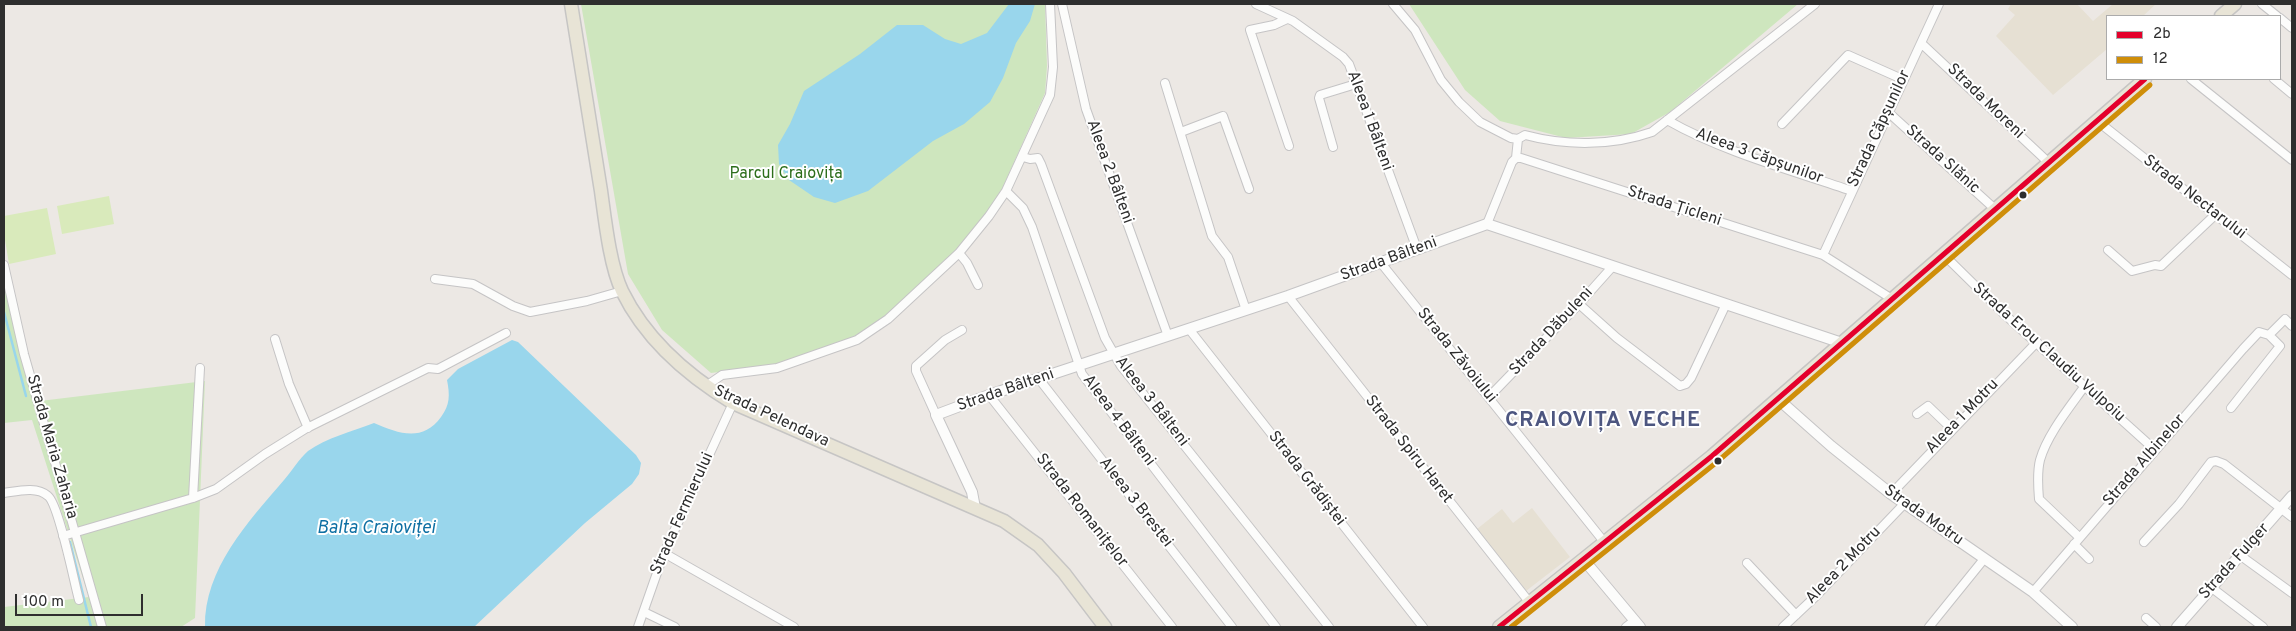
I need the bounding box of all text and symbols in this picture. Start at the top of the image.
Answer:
legend [2106,15,2281,80]
text: 2b [2153,25,2171,44]
text: 12 [2153,50,2168,69]
street label: Strada Moreni [1942,60,2028,144]
street label: Strada Căpșunilor [1844,67,1916,191]
street label: Aleea 1 Bâlteni [1342,68,1396,174]
street label: Aleea 2 Bâlteni [1081,117,1137,227]
street label: Strada Slănic [1901,121,1983,199]
street label: Aleea 3 Căpșunilor [1693,125,1825,189]
street label: Strada Nectarului [2139,152,2249,244]
park label: Parcul Craiovița [729,165,843,185]
street label: Strada Țicleni [1624,183,1724,231]
unlabelled marker [2018,190,2028,200]
street label: Strada Bâlteni [1338,234,1440,286]
street label: Strada Erou Claudiu Vulpoiu [1968,279,2128,427]
street label: Strada Dăbuleni [1506,284,1598,380]
street label: Strada Zăvoiului [1412,305,1500,407]
street label: Aleea 3 Bâlteni [1110,353,1192,451]
street label: Strada Bâlteni [955,365,1057,417]
street label: Aleea 4 Bâlteni [1077,372,1159,470]
street label: Strada Maria Zaharia [21,373,81,521]
street label: Aleea 1 Motru [1923,376,2003,458]
street label: Strada Pelendava [710,382,832,452]
street label: Strada Spiru Haret [1360,392,1456,508]
district label: CRAIOVIȚA VECHE [1503,409,1703,435]
street label: Strada Albinelor [2100,411,2190,511]
street label: Strada Grădiștei [1263,428,1349,530]
street label: Strada Fermierului [647,450,719,578]
street label: Strada Romanițelor [1031,450,1131,572]
street label: Aleea 3 Brestei [1094,454,1176,552]
unlabelled marker [1713,456,1723,466]
street label: Strada Motru [1880,482,1966,550]
water label: Balta Craioviței [317,518,435,540]
street label: Strada Fulger [2196,520,2274,604]
street label: Aleea 2 Motru [1802,523,1886,609]
scale bar [18,584,145,616]
text: 100 m [23,593,64,612]

